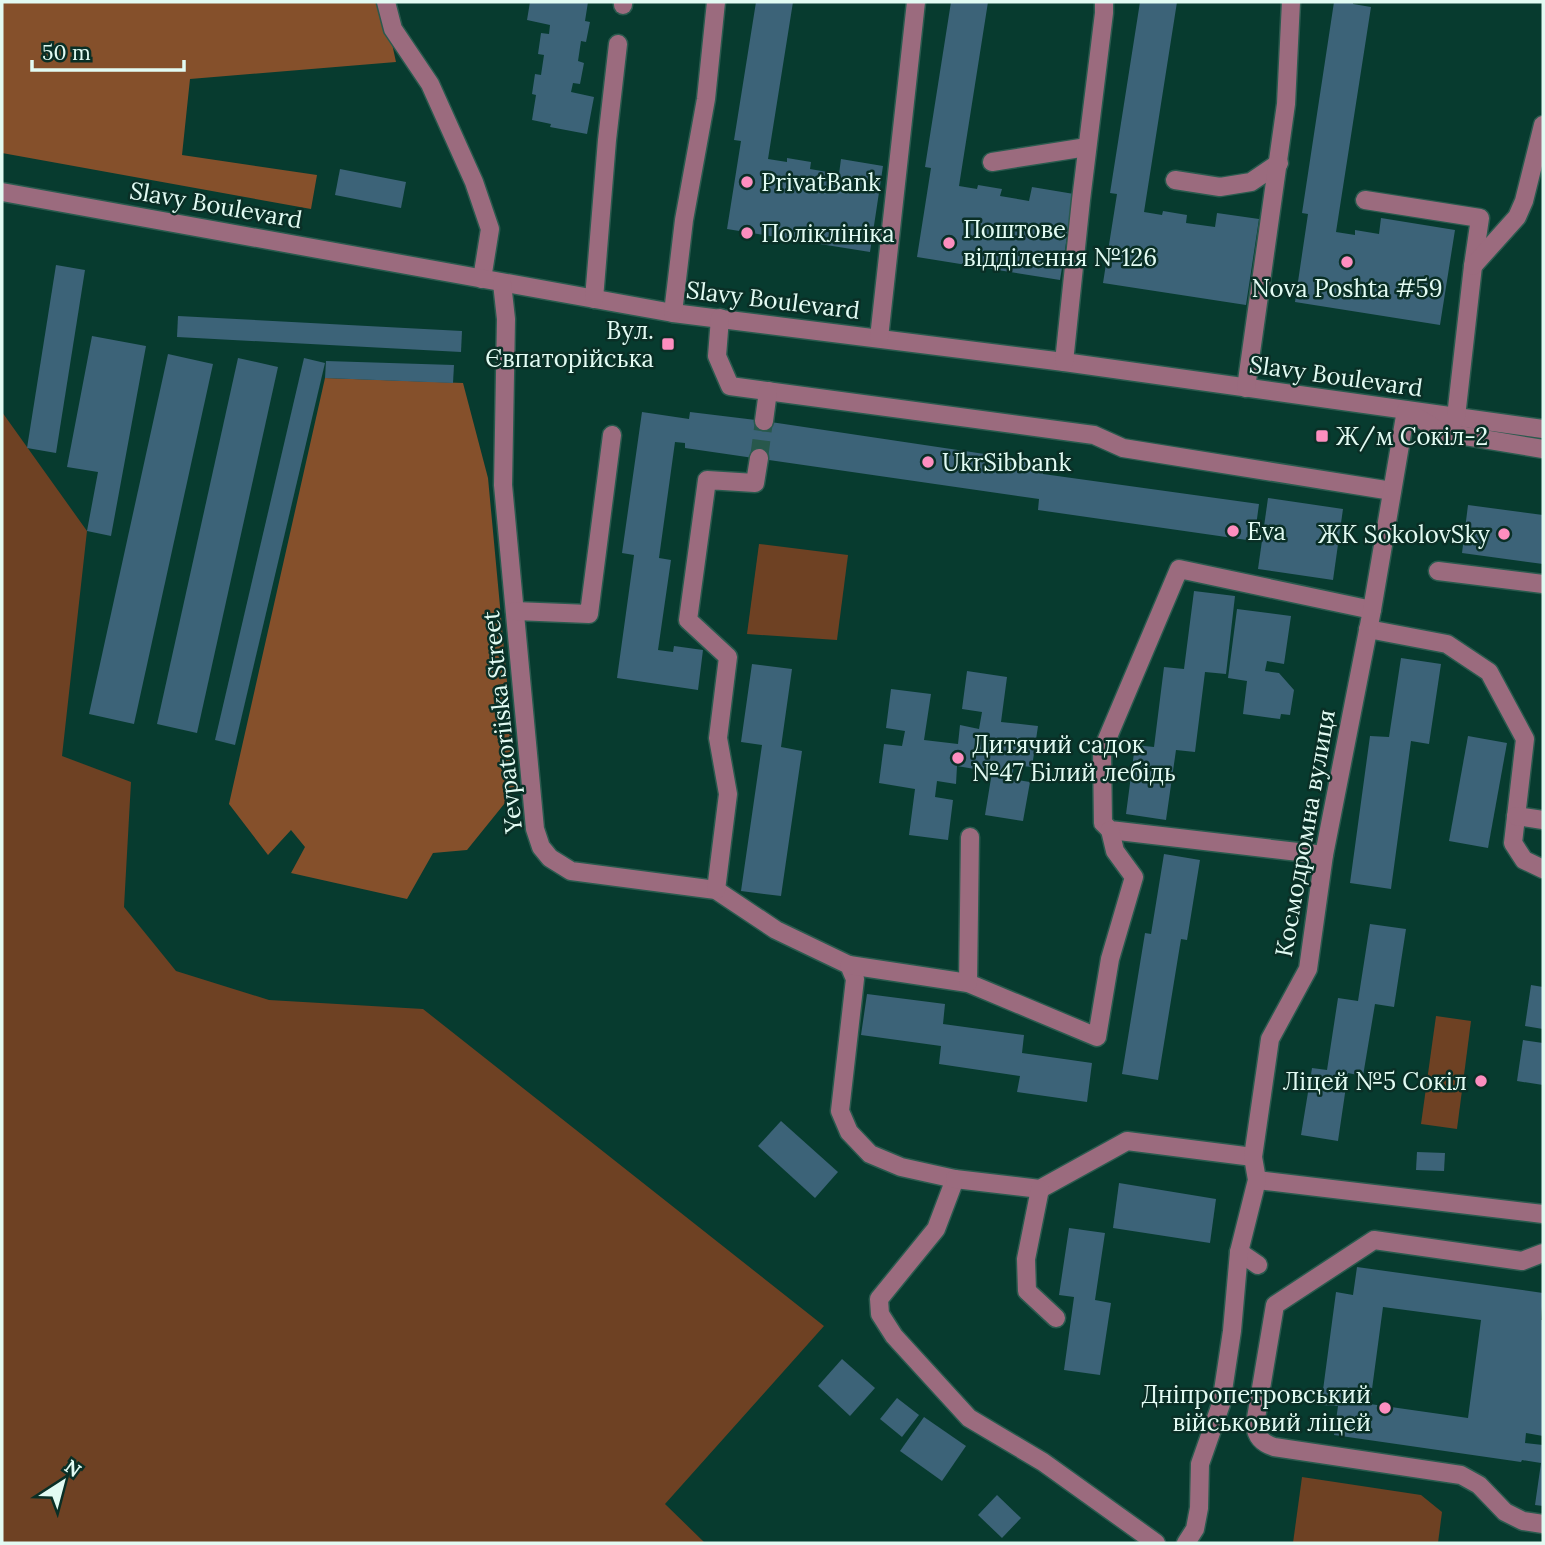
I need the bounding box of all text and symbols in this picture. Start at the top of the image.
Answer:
scale bar [32,28,184,72]
text: 50 m [42,39,91,66]
place label: PrivatBank [761,167,881,198]
marker: PrivatBank [739,174,755,190]
street label: Slavy Boulevard [127,175,305,235]
place label: Поштове відділення №126 [963,214,1157,273]
place label: Поліклініка [761,218,895,249]
marker: Поліклініка [739,225,755,241]
marker: Поштове відділення №126 [941,235,957,251]
marker: Nova Poshta #59 [1339,254,1355,270]
place label: Nova Poshta #59 [1251,273,1443,304]
street label: Slavy Boulevard [684,274,862,326]
place label: Вул. Євпаторійська [485,315,654,374]
marker: Вул. Євпаторійська [660,336,676,352]
street label: Slavy Boulevard [1247,348,1425,404]
place label: Ж/м Сокіл-2 [1336,421,1488,452]
marker: Ж/м Сокіл-2 [1314,428,1330,444]
place label: UkrSibbank [942,447,1071,478]
marker: UkrSibbank [920,454,936,470]
place label: Eva [1247,516,1286,547]
place label: ЖК SokolovSky [1318,519,1490,550]
marker: Eva [1225,523,1241,539]
marker: ЖК SokolovSky [1496,526,1512,542]
street label: Yevpatoriiska Street [475,609,529,836]
street label: Космодромна вулиця [1268,707,1342,959]
place label: Дитячий садок №47 Білий лебідь [972,729,1176,788]
marker: Дитячий садок №47 Білий лебідь [950,750,966,766]
place label: Ліцей №5 Сокіл [1283,1066,1467,1097]
marker: Ліцей №5 Сокіл [1473,1073,1489,1089]
place label: Дніпропетровський військовий ліцей [1141,1379,1371,1438]
marker: Дніпропетровський військовий ліцей [1377,1400,1393,1416]
north arrow [28,1447,98,1517]
text: N [60,1454,86,1482]

